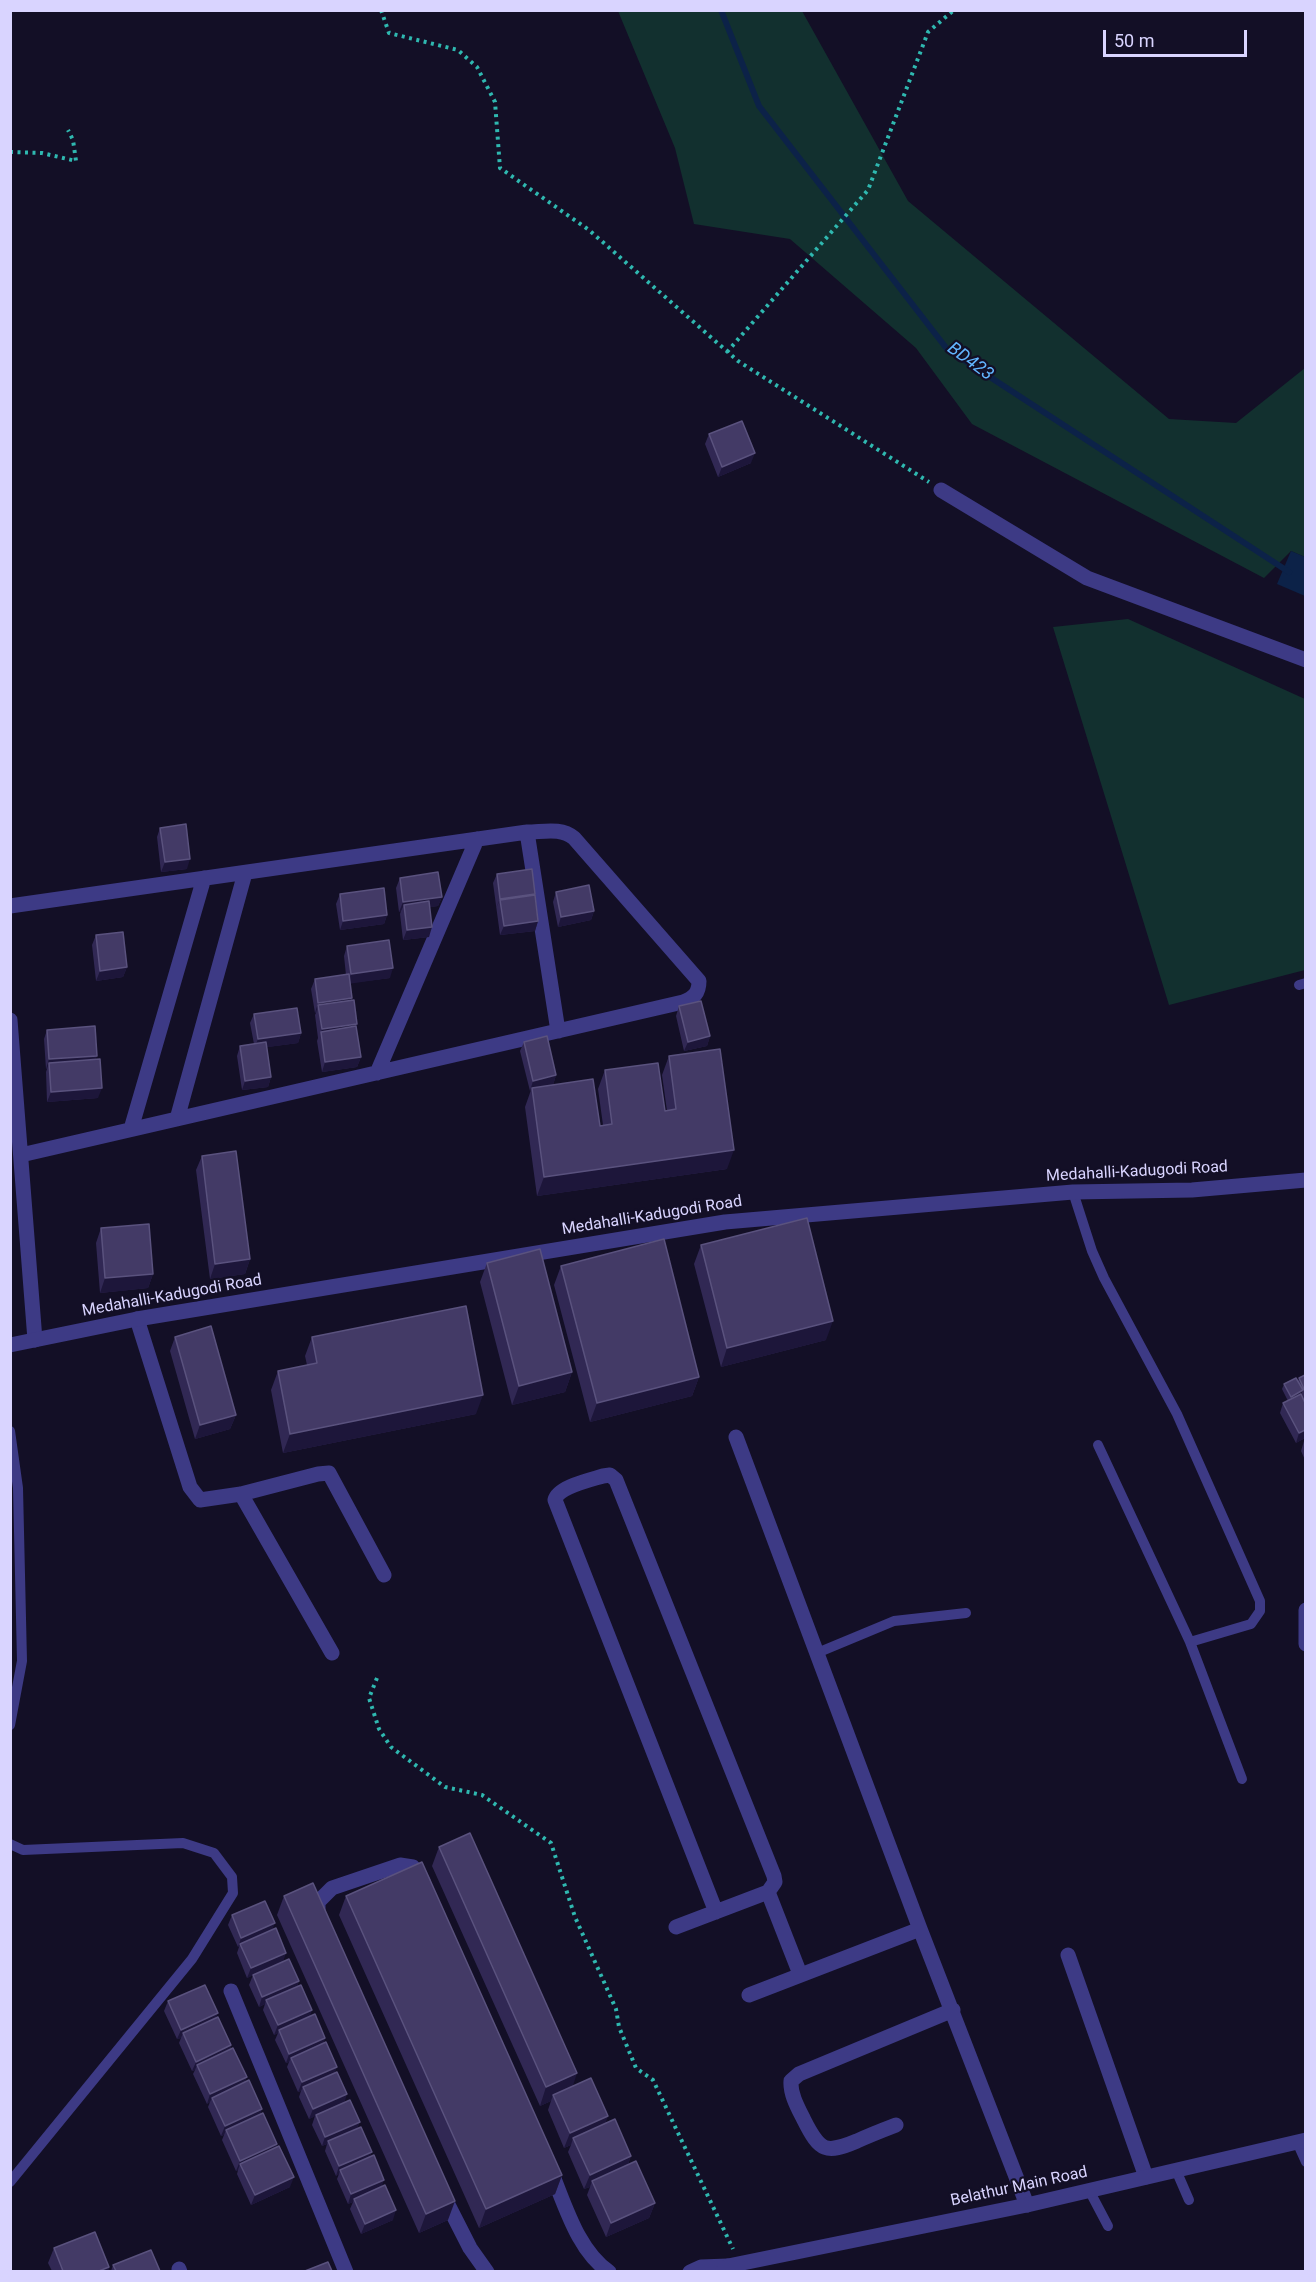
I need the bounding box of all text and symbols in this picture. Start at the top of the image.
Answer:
scale bar [1106,18,1250,56]
text: 50 m [1114,30,1154,51]
water label: BD423 [943,338,997,386]
street label: Medahalli-Kadugodi Road [1046,1158,1228,1186]
street label: Medahalli-Kadugodi Road [561,1192,743,1240]
street label: Medahalli-Kadugodi Road [81,1271,263,1321]
street label: Belathur Main Road [949,2163,1089,2211]

